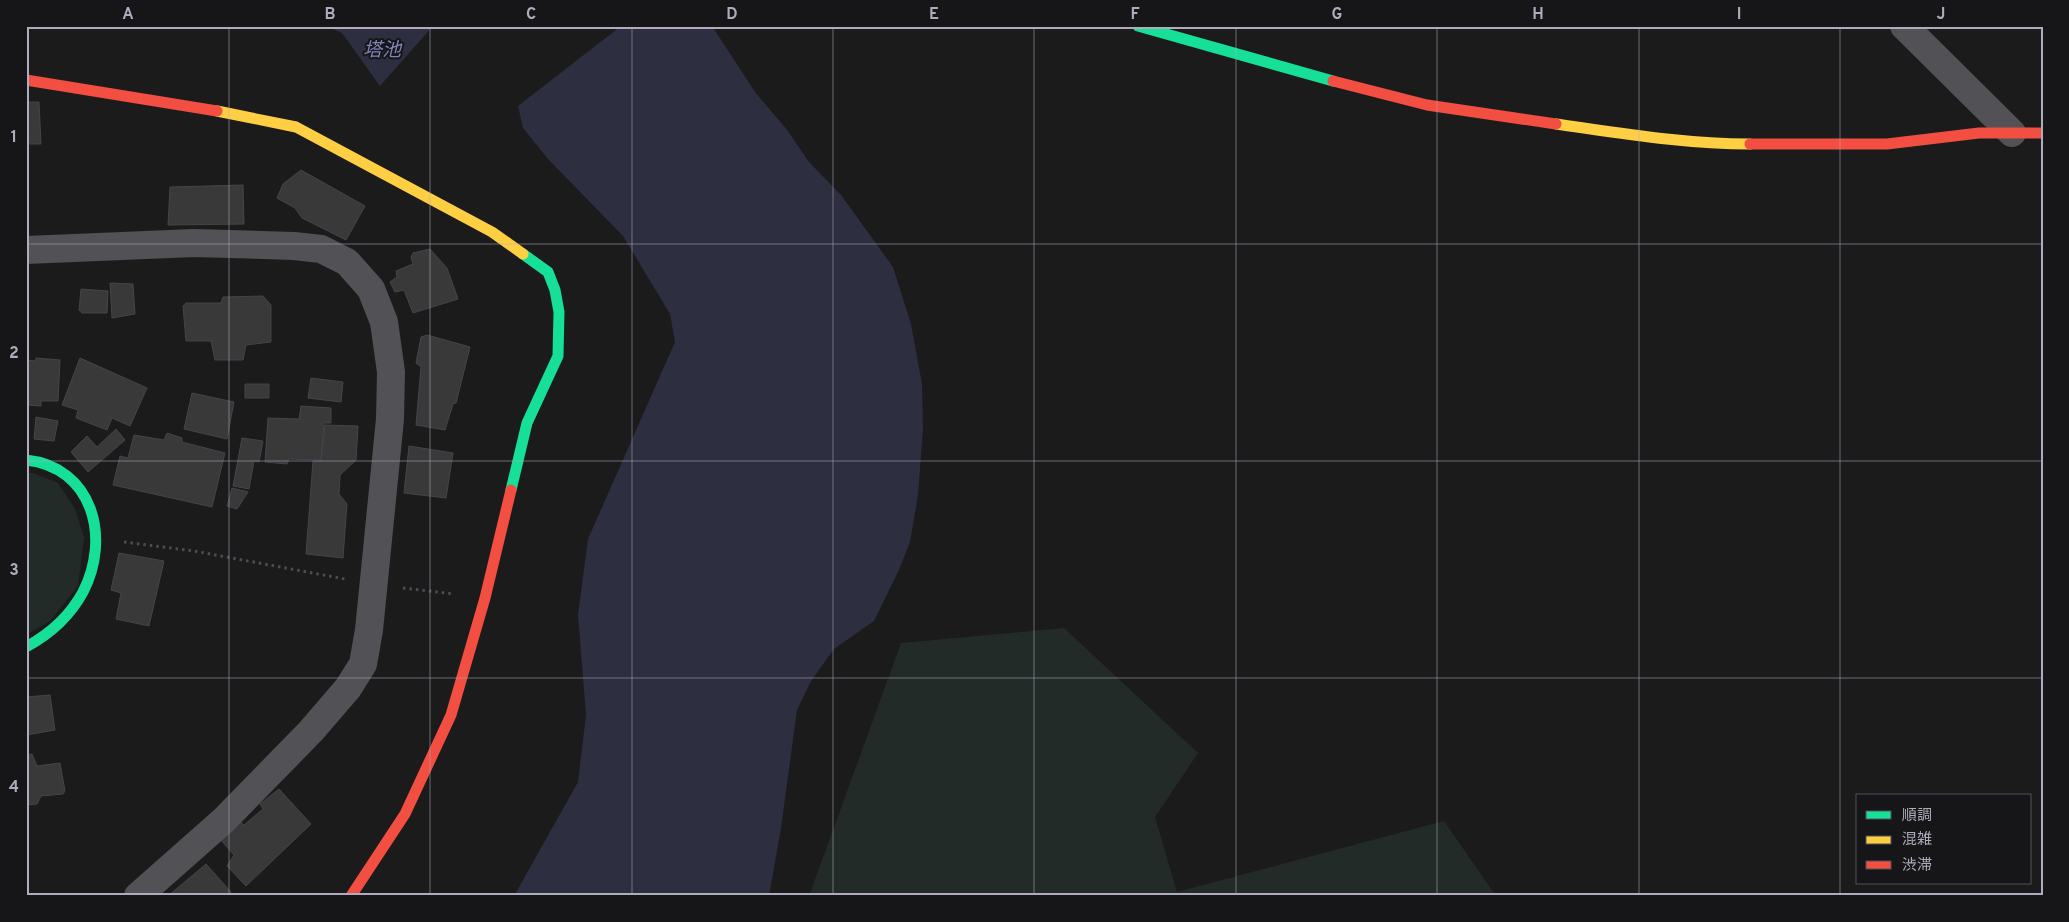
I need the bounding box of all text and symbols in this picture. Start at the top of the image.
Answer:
text: A [122,5,134,25]
text: B [324,5,336,25]
text: C [526,5,536,25]
text: D [726,5,738,25]
text: E [929,5,939,25]
text: F [1130,5,1140,25]
text: G [1332,5,1342,25]
text: H [1532,5,1544,25]
text: I [1737,5,1741,25]
text: J [1937,5,1945,25]
water label: 塔池 [363,39,403,63]
text: 1 [11,128,17,148]
text: 2 [9,344,19,364]
text: 3 [9,561,19,581]
text: 4 [9,778,19,798]
legend [1856,794,2032,884]
text: 順調 [1902,807,1932,826]
text: 混雑 [1902,831,1932,850]
text: 渋滞 [1902,857,1932,876]

